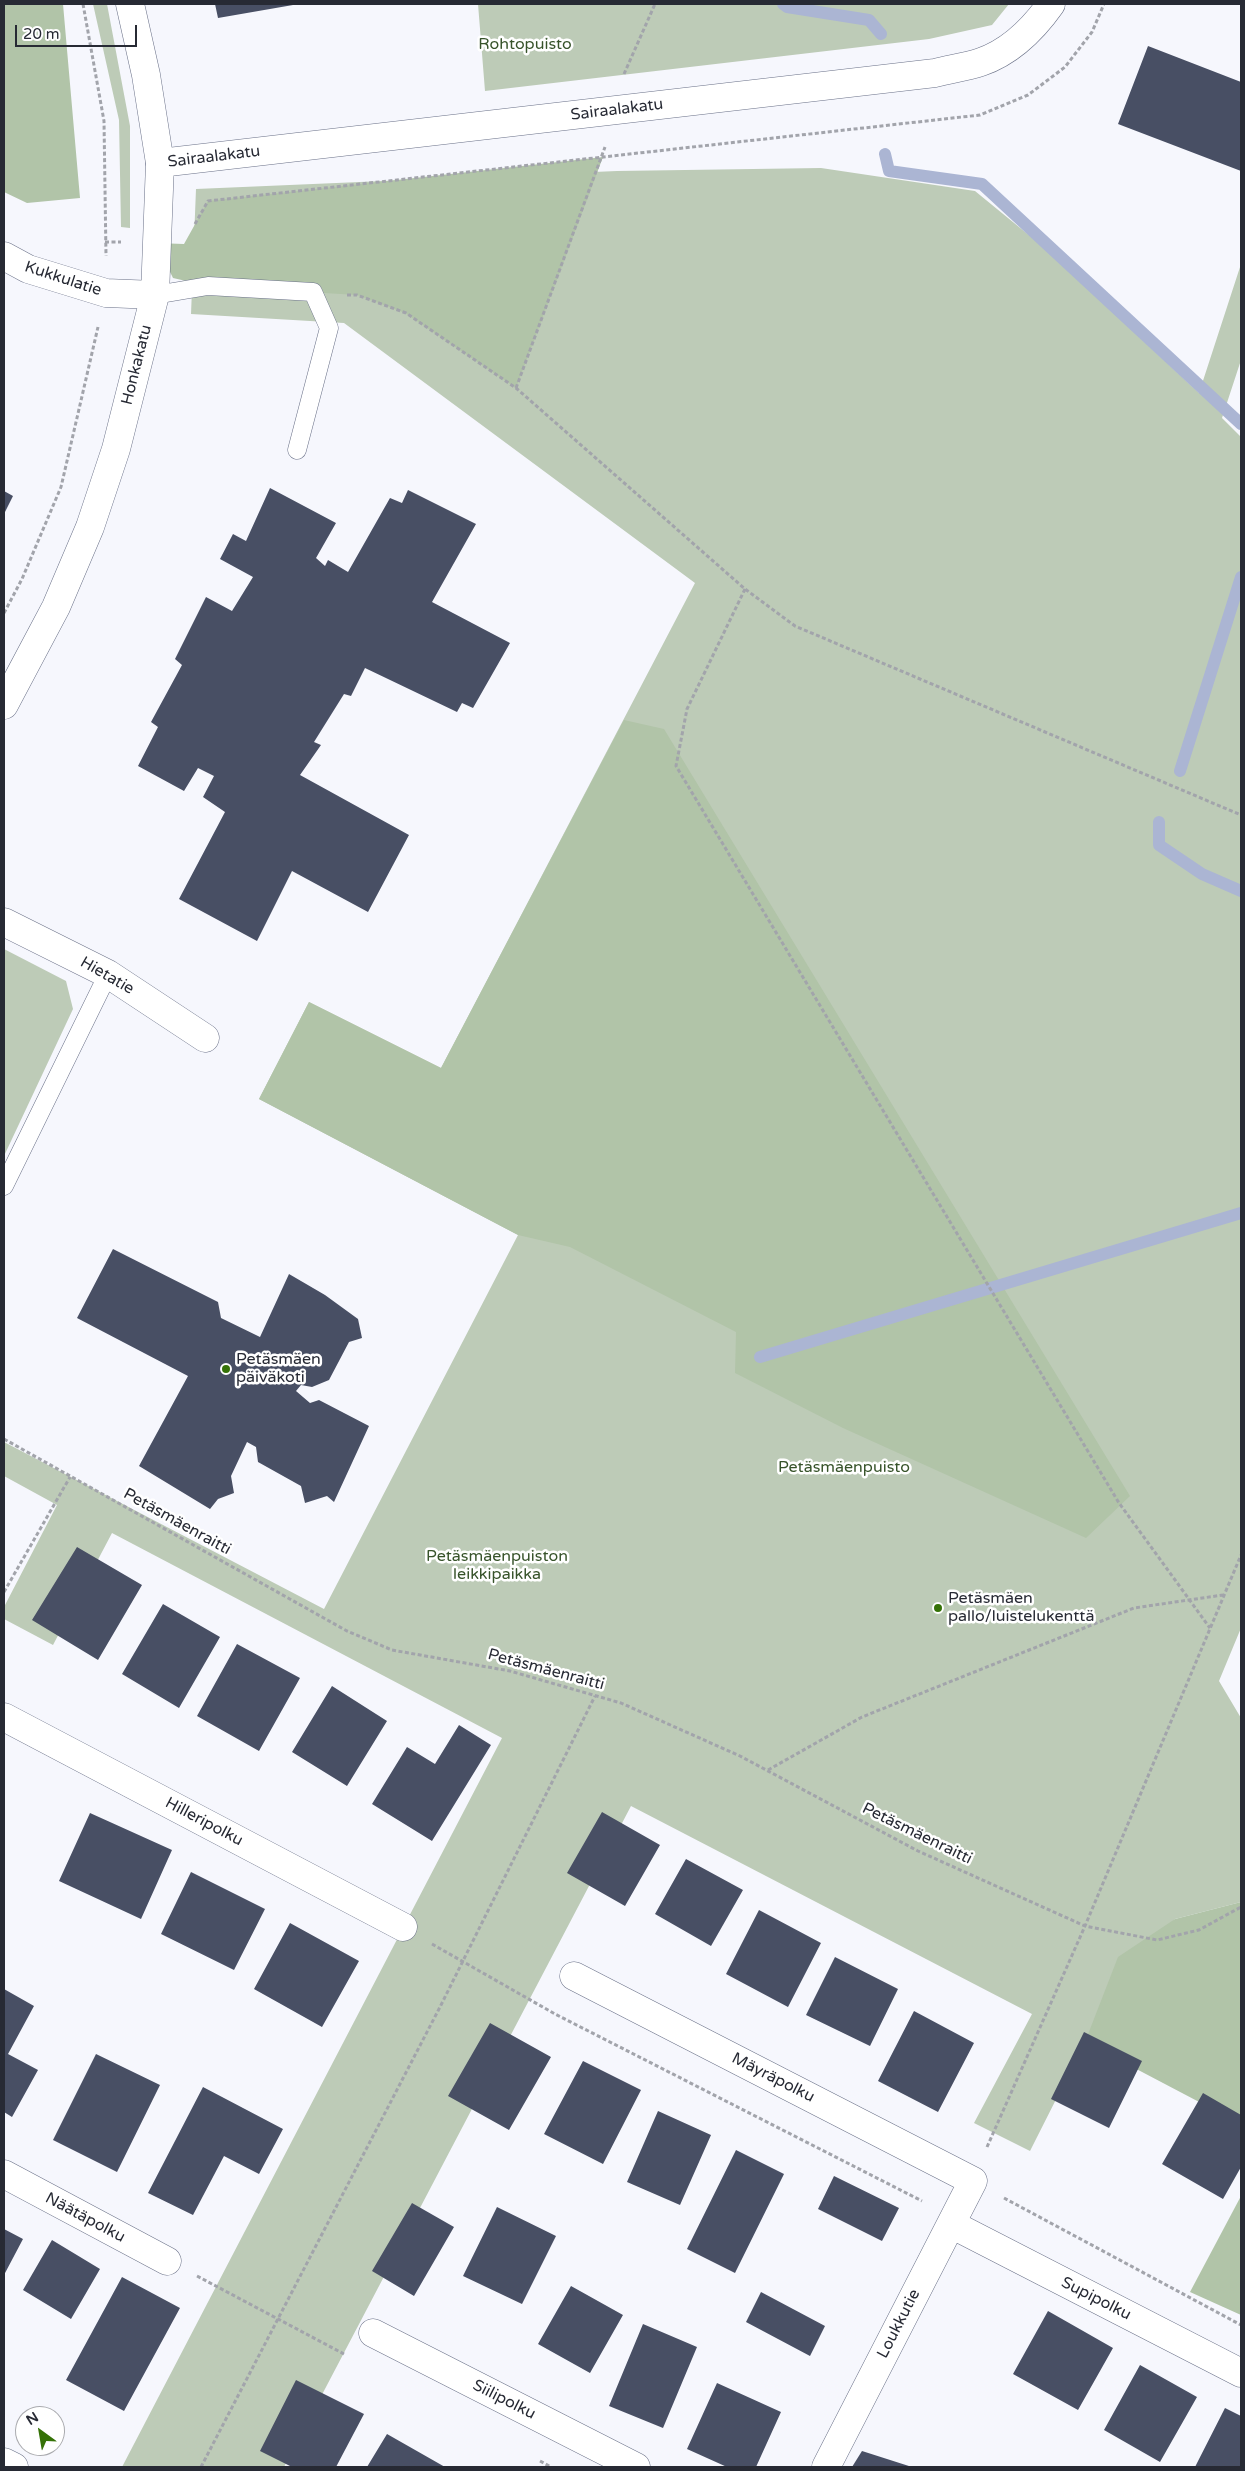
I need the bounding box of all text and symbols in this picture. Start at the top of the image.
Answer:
scale bar [18,15,140,47]
text: 20 m [23,25,60,43]
park label: Rohtopuisto [478,35,572,55]
street label: Sairaalakatu [570,95,664,125]
street label: Sairaalakatu [167,142,261,172]
street label: Kukkulatie [22,258,104,300]
street label: Honkakatu [118,323,156,407]
street label: Hietatie [77,953,137,999]
place label: Petäsmäen päiväkoti [236,1350,321,1388]
marker: Petäsmäen päiväkoti [220,1363,232,1375]
park label: Petäsmäenpuisto [778,1458,910,1478]
street label: Petäsmäenraitti [120,1484,234,1560]
park label: Petäsmäenpuiston leikkipaikka [426,1547,568,1585]
place label: Petäsmäen pallo/luistelukenttä [948,1589,1094,1627]
marker: Petäsmäen pallo/luistelukenttä [932,1602,944,1614]
street label: Petäsmäenraitti [485,1645,607,1695]
street label: Hilleripolku [162,1793,246,1851]
street label: Petäsmäenraitti [859,1799,975,1869]
street label: Mäyräpolku [728,2049,818,2107]
street label: Näätäpolku [42,2189,128,2247]
street label: Supipolku [1058,2273,1134,2325]
street label: Loukkutie [873,2286,925,2362]
street label: Siilipolku [469,2376,539,2424]
north arrow [15,2406,65,2456]
text: N [23,2409,42,2429]

